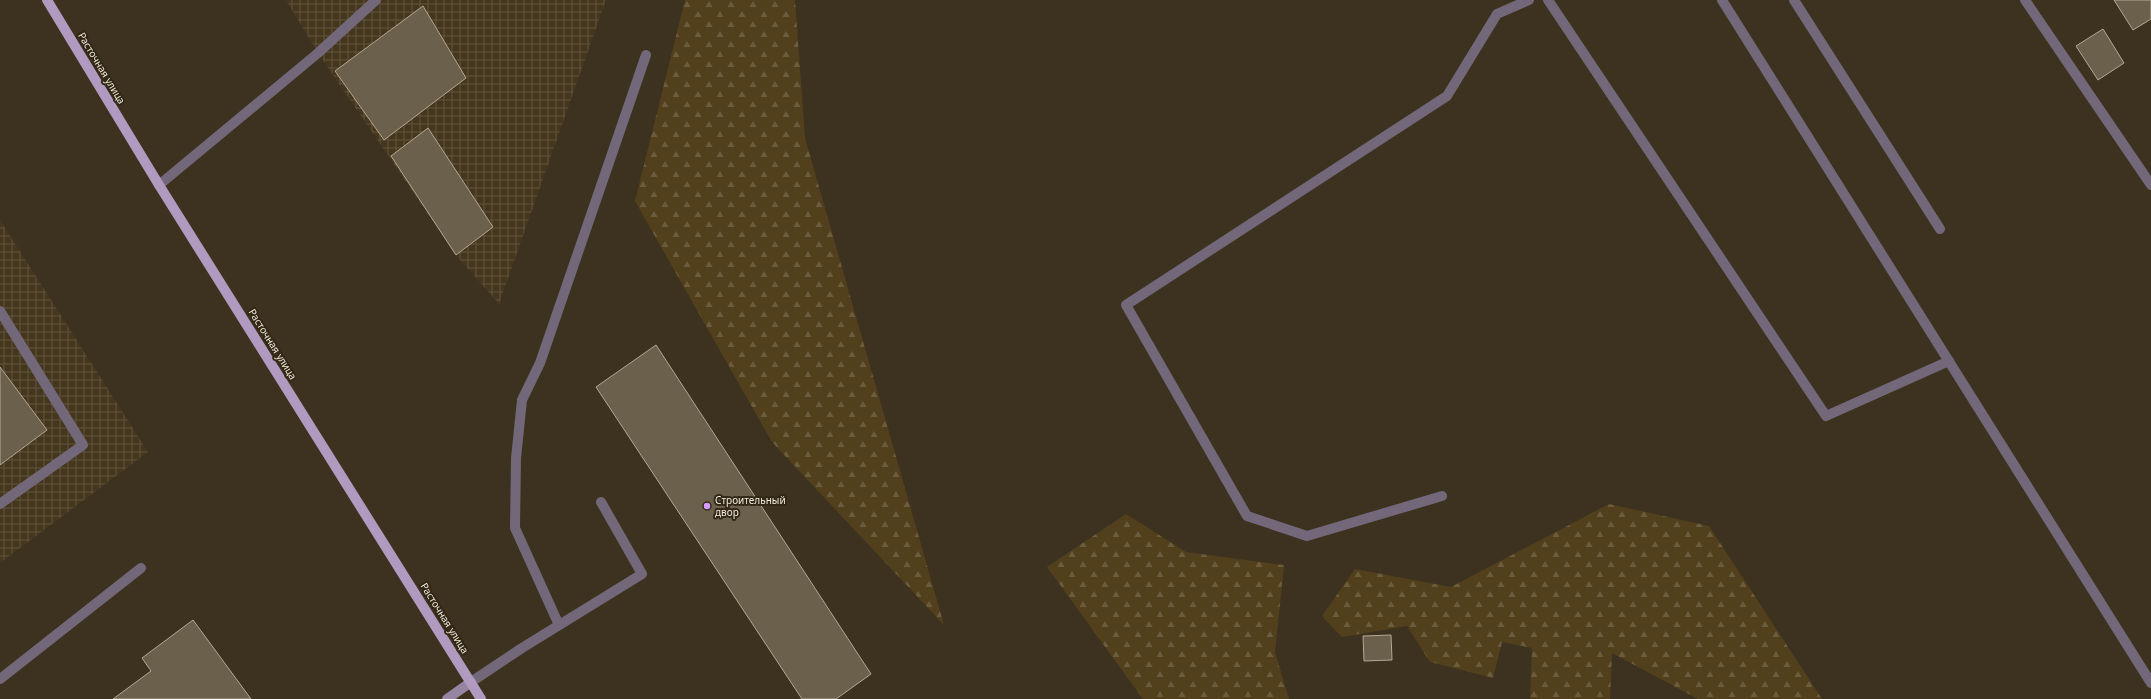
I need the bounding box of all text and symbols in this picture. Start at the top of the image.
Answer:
street label: Расточная улица [75,30,129,106]
street label: Расточная улица [246,306,300,382]
place label: Строительный двор [715,493,786,519]
marker: Строительный двор [702,501,712,511]
street label: Расточная улица [418,580,472,656]

